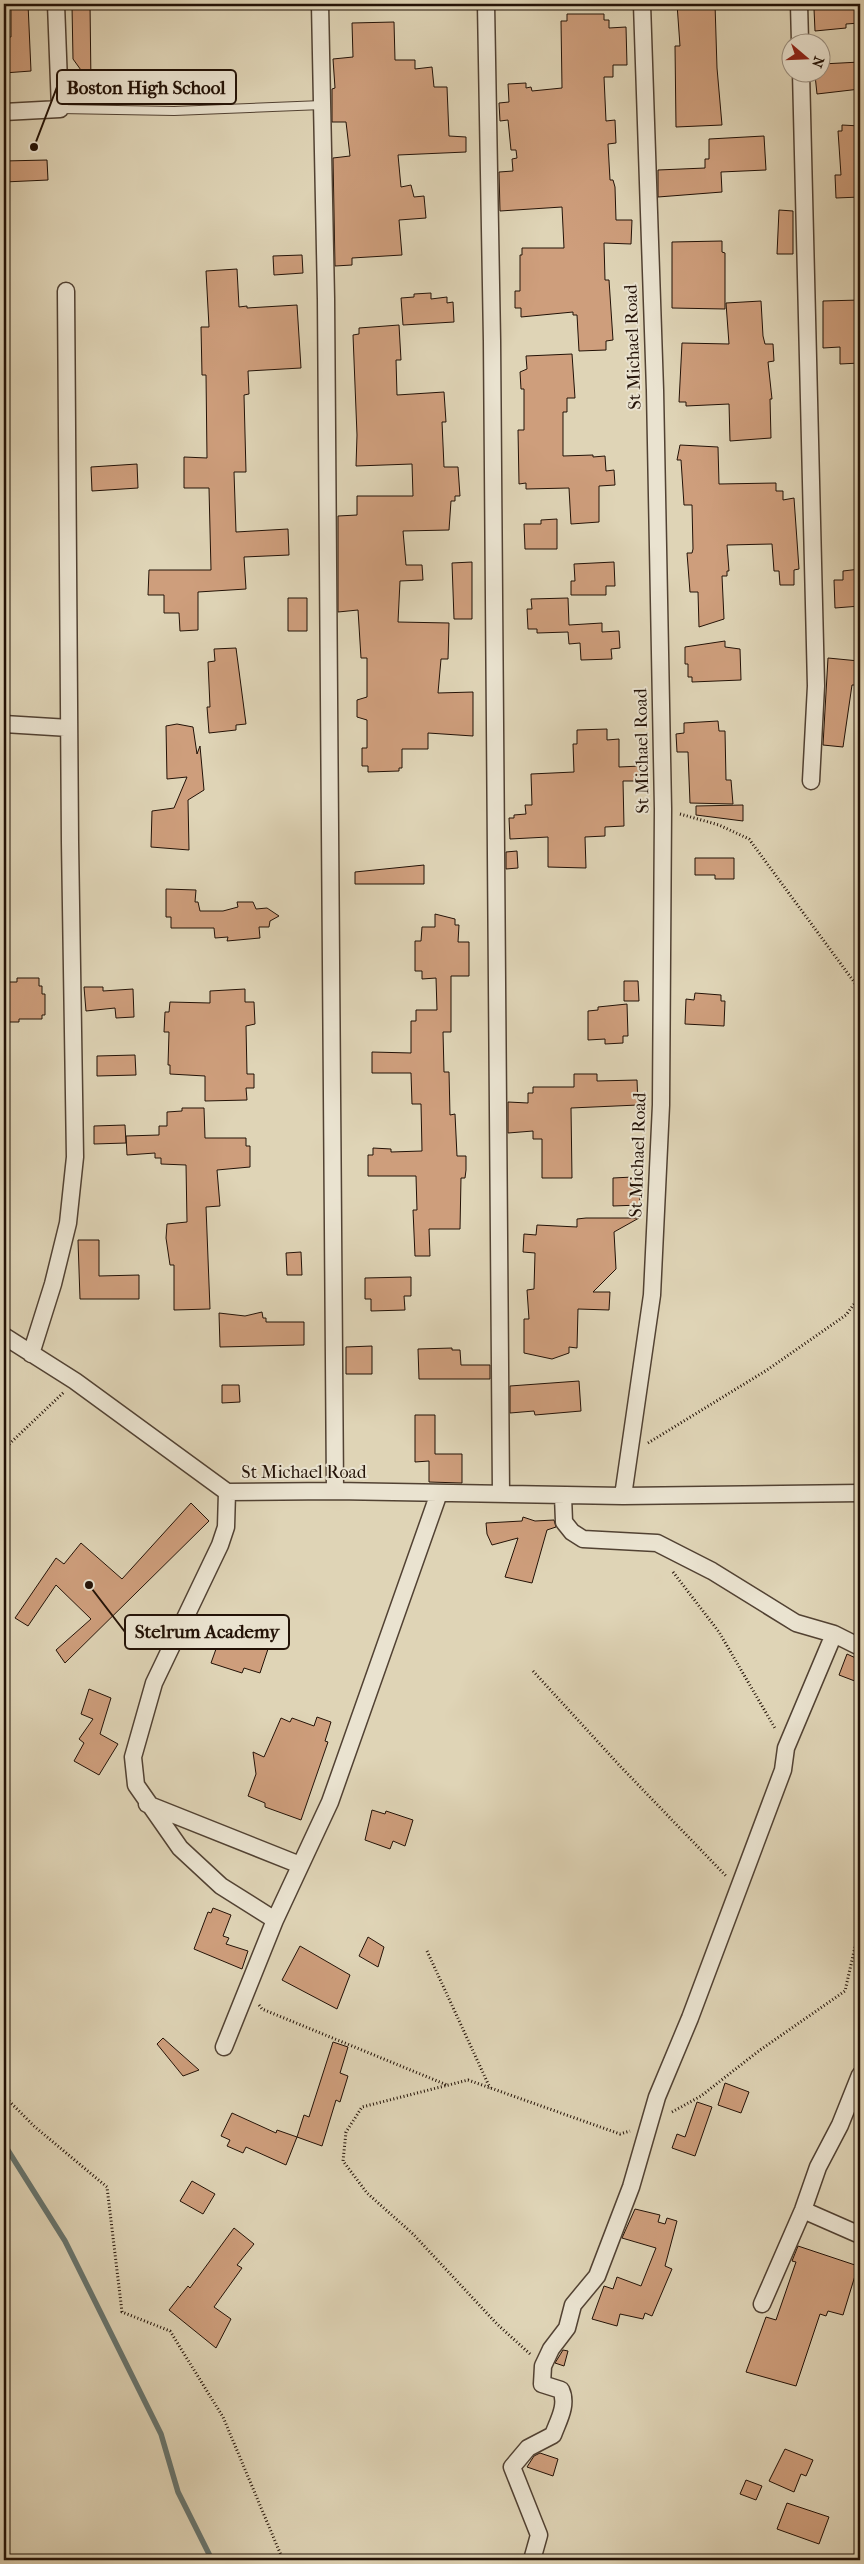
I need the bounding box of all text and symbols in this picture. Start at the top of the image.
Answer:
north arrow [782,32,832,82]
text: N [808,54,828,70]
callout: Boston High School [57,70,236,104]
text: Boston High School [67,77,226,99]
street label: St Michael Road [620,284,646,410]
street label: St Michael Road [630,688,654,814]
street label: St Michael Road [625,1092,651,1218]
street label: St Michael Road [241,1462,367,1483]
callout: Stelrum Academy [125,1615,289,1649]
text: Stelrum Academy [135,1621,280,1643]

